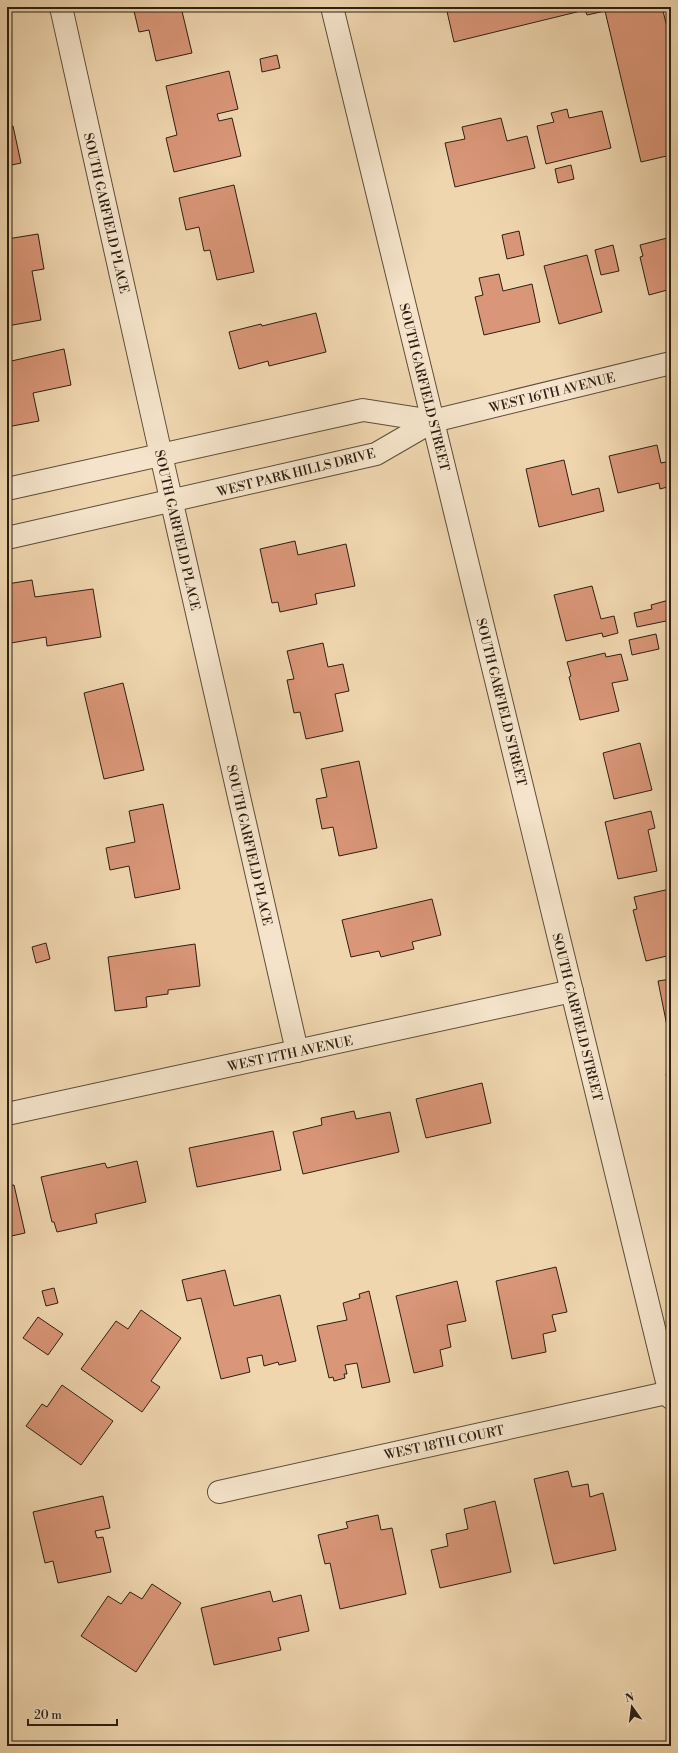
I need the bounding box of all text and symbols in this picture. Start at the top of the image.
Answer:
street label: SOUTH GARFIELD PLACE [80,131,132,295]
street label: SOUTH GARFIELD STREET [395,302,453,473]
street label: WEST 16TH AVENUE [487,370,617,417]
street label: WEST PARK HILLS DRIVE [214,446,377,501]
street label: SOUTH GARFIELD PLACE [151,448,203,612]
street label: SOUTH GARFIELD STREET [472,617,530,788]
street label: SOUTH GARFIELD PLACE [223,763,275,927]
street label: SOUTH GARFIELD STREET [548,932,606,1103]
street label: WEST 17TH AVENUE [225,1033,354,1075]
street label: WEST 18TH COURT [382,1422,506,1464]
north arrow [612,1687,652,1727]
text: N [624,1690,636,1706]
scale bar [28,1701,117,1727]
text: 20 m [34,1708,62,1723]

